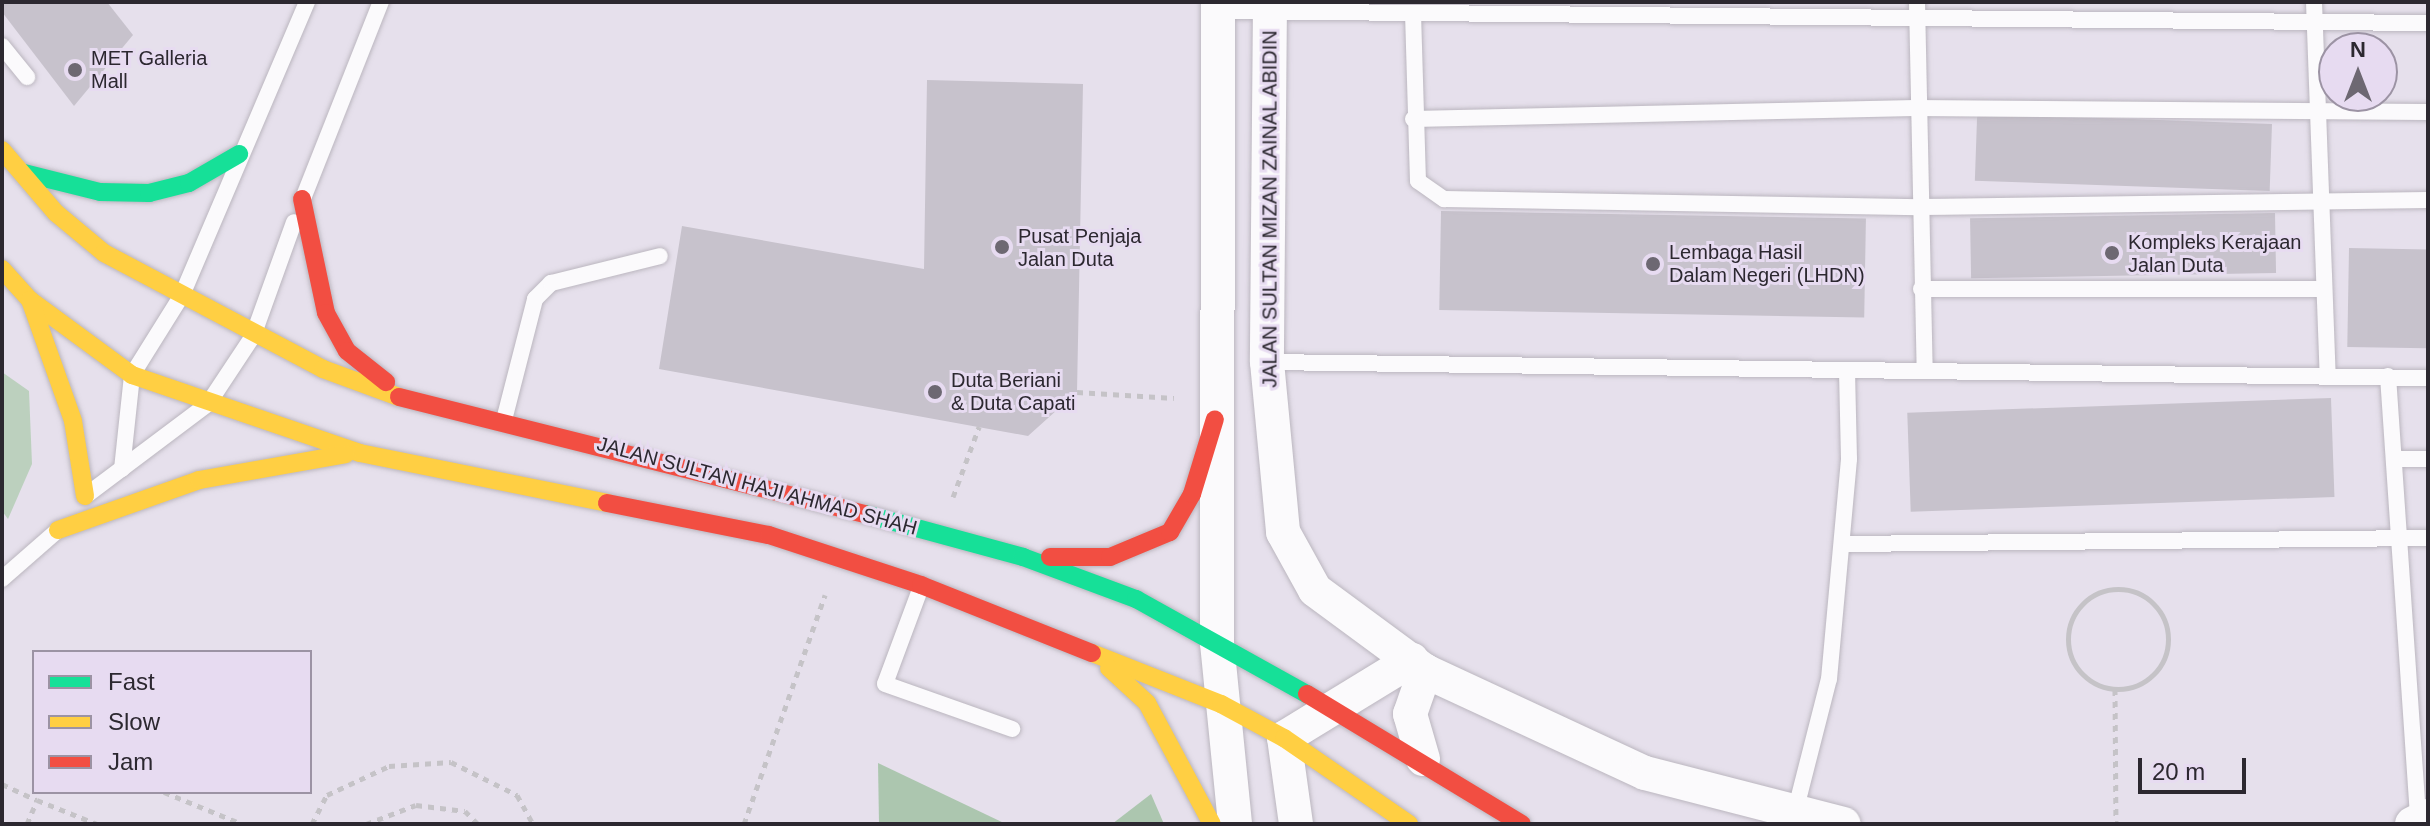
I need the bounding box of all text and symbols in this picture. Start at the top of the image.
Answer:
street label: JALAN SULTAN MIZAN ZAINAL ABIDIN [1258,29,1282,389]
north arrow [2318,32,2398,112]
text: N [2350,37,2366,62]
place label: MET Galleria Mall [91,46,208,93]
marker: MET Galleria Mall [66,61,84,79]
place label: Pusat Penjaja Jalan Duta [1018,224,1141,271]
place label: Kompleks Kerajaan Jalan Duta [2128,230,2301,277]
marker: Pusat Penjaja Jalan Duta [993,238,1011,256]
place label: Lembaga Hasil Dalam Negeri (LHDN) [1669,240,1865,287]
marker: Kompleks Kerajaan Jalan Duta [2103,244,2121,262]
marker: Lembaga Hasil Dalam Negeri (LHDN) [1644,255,1662,273]
place label: Duta Beriani & Duta Capati [951,368,1076,415]
marker: Duta Beriani & Duta Capati [926,383,944,401]
street label: JALAN SULTAN HAJI AHMAD SHAH [594,432,920,540]
legend [32,650,312,794]
text: Fast [108,668,155,695]
text: Slow [108,708,160,735]
scale bar [2142,742,2250,792]
text: Jam [108,748,153,775]
text: 20 m [2152,758,2205,785]

